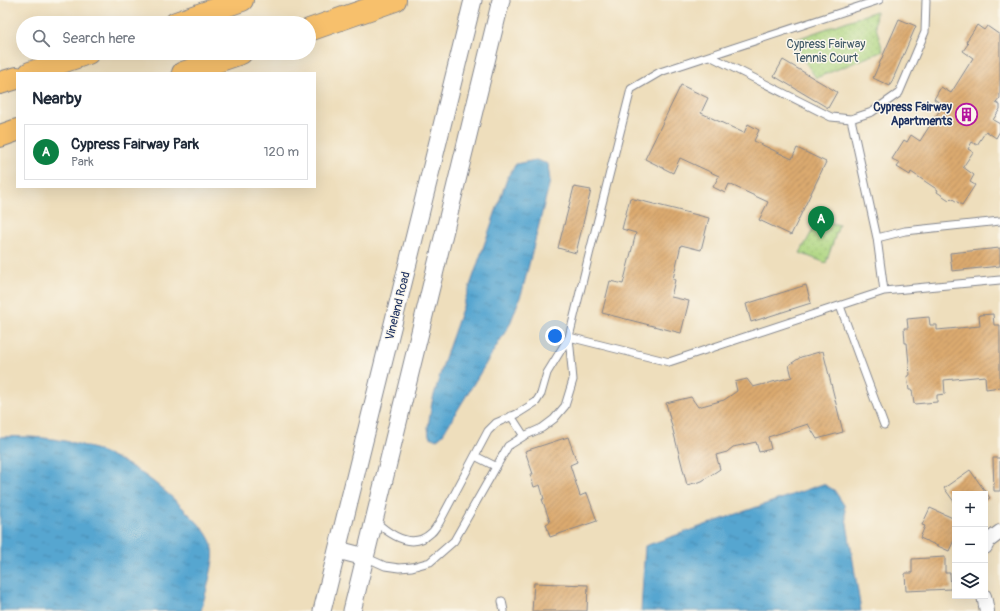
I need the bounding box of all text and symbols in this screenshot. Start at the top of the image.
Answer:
search box [16,16,316,60]
icon: search [30,27,52,49]
text: Search here [62,29,135,48]
park label: Cypress Fairway Tennis Court [787,37,865,66]
text: Nearby [32,88,81,109]
place label: Cypress Fairway Apartments [873,100,953,129]
building icon: Cypress Fairway Apartments [954,101,980,127]
text: Cypress Fairway Park [71,135,199,154]
text: A [42,144,50,160]
text: 120 m [263,144,299,160]
text: Park [71,154,94,170]
pin: A [808,206,834,239]
street label: Vineland Road [382,270,414,342]
your location [545,326,565,346]
map controls [952,491,988,599]
button: + [952,491,988,527]
button: − [952,527,988,563]
button: layers [952,563,988,599]

